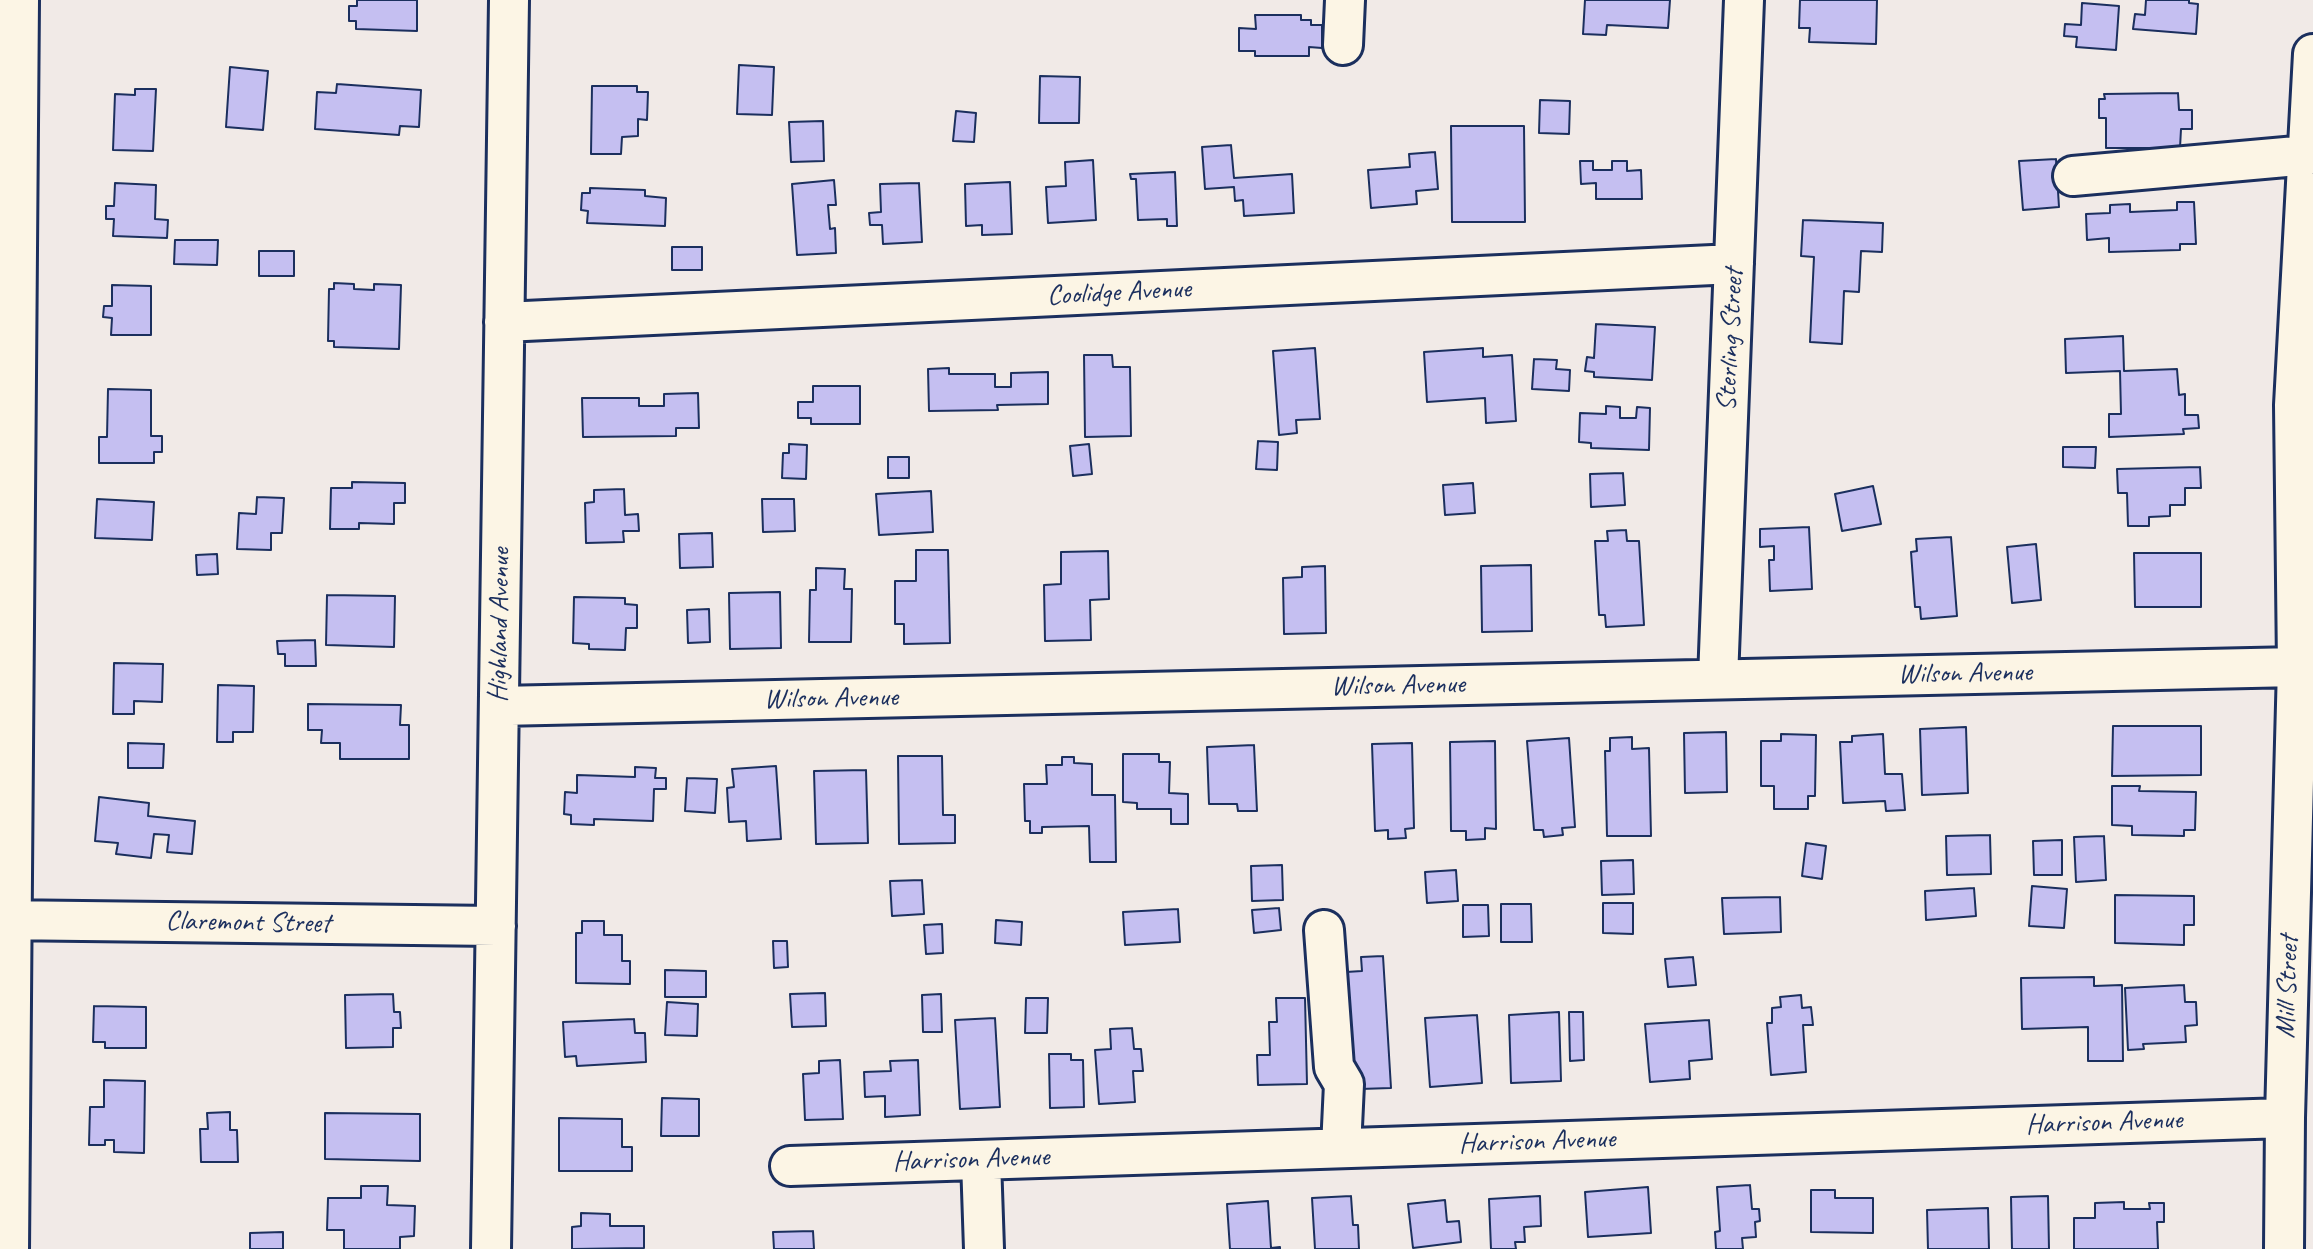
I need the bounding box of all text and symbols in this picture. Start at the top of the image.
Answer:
street label: Sterling Street [1710,268,1752,412]
street label: Coolidge Avenue [1046,272,1192,314]
street label: Highland Avenue [482,547,518,703]
street label: Wilson Avenue [1898,656,2032,692]
street label: Wilson Avenue [1331,668,1465,704]
street label: Wilson Avenue [764,681,898,717]
street label: Claremont Street [165,905,331,941]
street label: Mill Street [2269,935,2307,1039]
street label: Harrison Avenue [2025,1103,2183,1143]
street label: Harrison Avenue [1458,1122,1616,1162]
street label: Harrison Avenue [892,1140,1050,1180]

